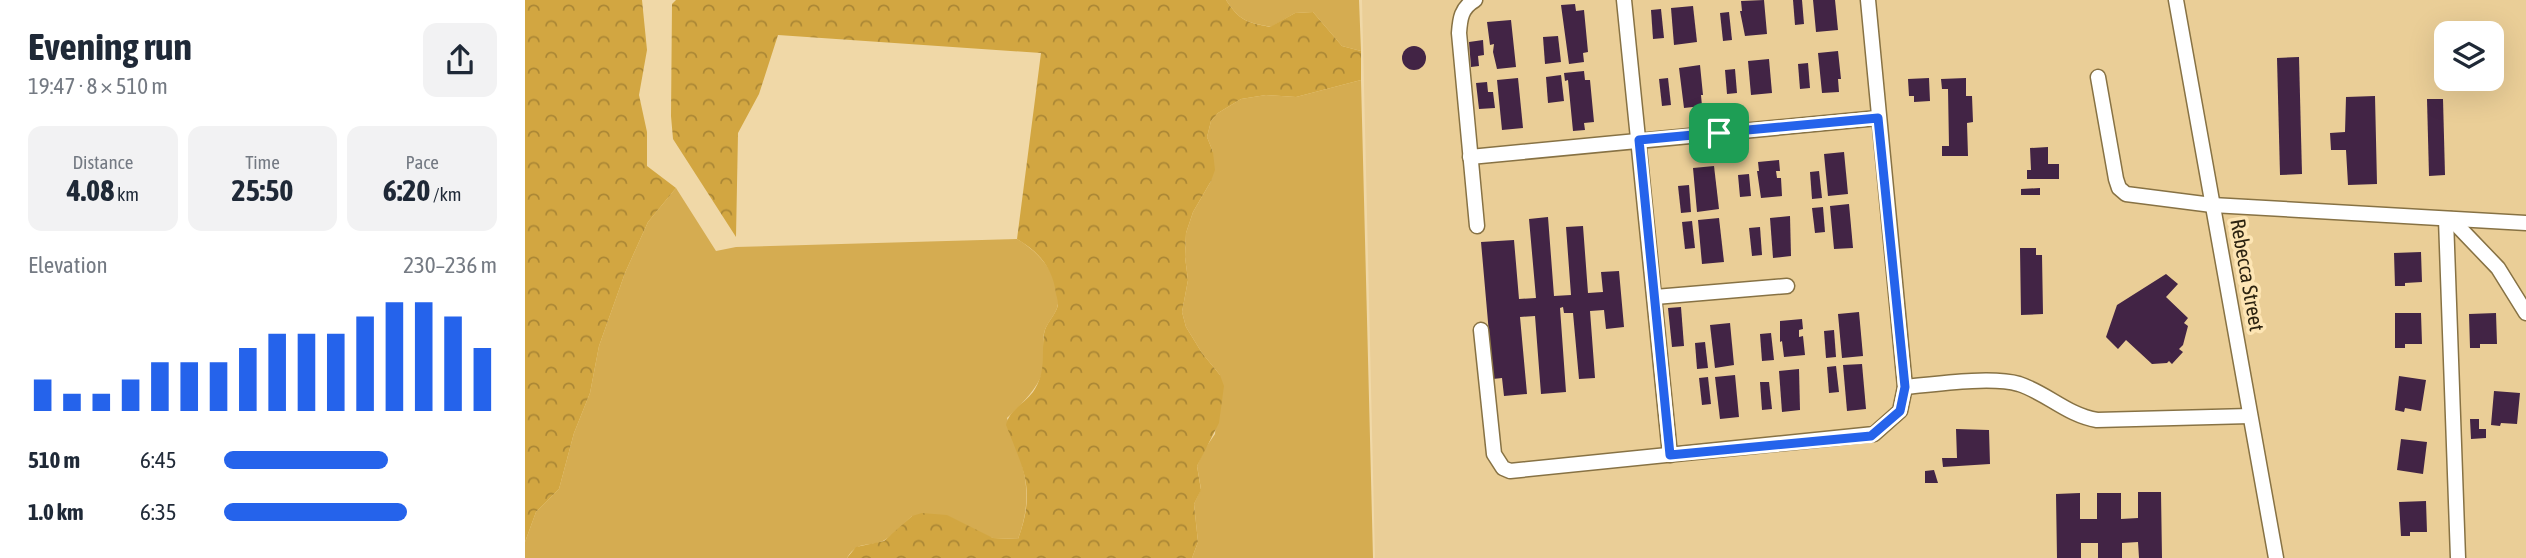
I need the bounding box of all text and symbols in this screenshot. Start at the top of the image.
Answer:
map controls [2434,21,2504,91]
button: layers [2434,21,2504,91]
button: share [423,23,497,97]
text: Evening run [28,25,192,68]
text: 19:47 · 8 × 510 m [28,73,168,99]
pin [1689,103,1749,163]
icon: arrive [1700,114,1738,152]
text: Distance [72,151,133,173]
text: Time [245,151,280,173]
text: Pace [405,151,439,173]
text: 4.08 [67,173,114,207]
text: 25:50 [232,173,293,207]
text: 6:20 [383,173,430,207]
text: km [114,183,139,205]
text: /km [430,183,462,205]
street label: Rebecca Street [2226,217,2270,333]
text: Elevation [28,252,108,278]
text: 230–236 m [403,252,497,278]
text: 510 m [28,447,80,473]
text: 6:45 [140,447,177,473]
text: 1.0 km [28,499,84,525]
text: 6:35 [140,499,177,525]

